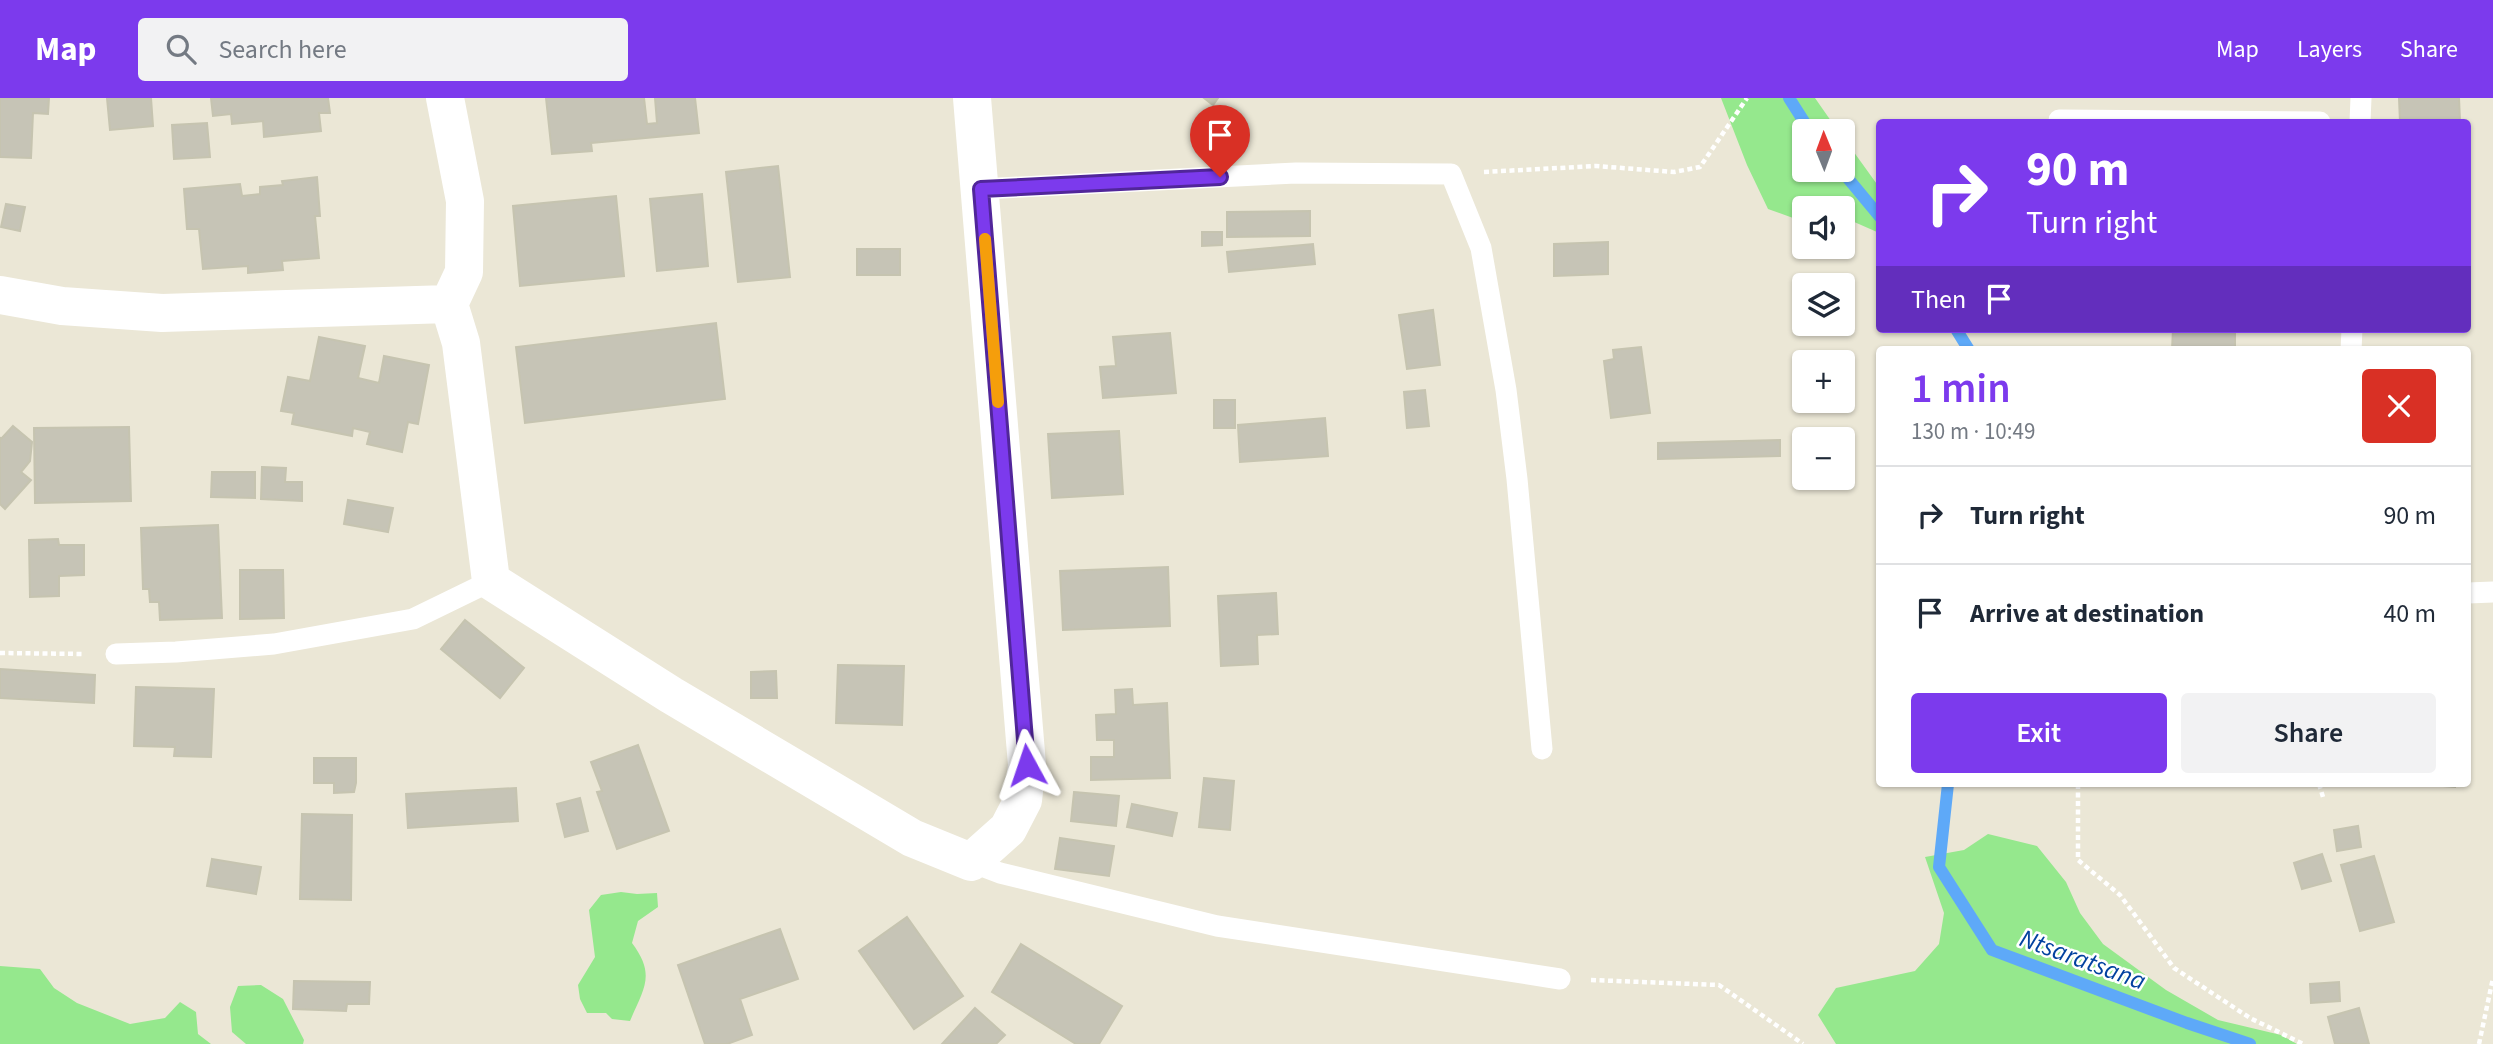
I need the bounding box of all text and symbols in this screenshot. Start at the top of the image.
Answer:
search box [138,18,628,81]
text: Map [35,26,96,73]
icon: search [162,30,200,68]
text: Search here [218,31,347,68]
text: Map [2216,32,2259,67]
text: Layers [2297,32,2362,67]
text: Share [2400,32,2458,67]
pin [1190,105,1250,177]
icon: arrive [1201,116,1239,154]
north arrow [1792,119,1855,182]
map controls [1792,119,1855,490]
text: 90 m [2026,135,2130,205]
icon: right [1911,147,2002,238]
button: sound [1792,196,1855,259]
text: Turn right [2026,200,2157,246]
button: layers [1792,273,1855,336]
icon: arrive [1980,280,2018,318]
text: Then [1911,281,1966,318]
button: + [1792,350,1855,413]
text: 1 min [1911,359,2011,419]
button: close [2362,369,2436,443]
text: 130 m · 10:49 [1911,415,2035,448]
button: − [1792,427,1855,490]
icon: right [1911,496,1949,534]
text: Turn right [1970,497,2085,534]
text: 90 m [2383,497,2436,534]
icon: arrive [1911,594,1949,632]
text: Arrive at destination [1970,595,2204,632]
text: 40 m [2383,595,2436,632]
button: Exit [1911,693,2167,773]
button: Share [2181,693,2436,773]
position arrow [990,728,1064,802]
water label: Ntsaratsana [2015,920,2151,999]

